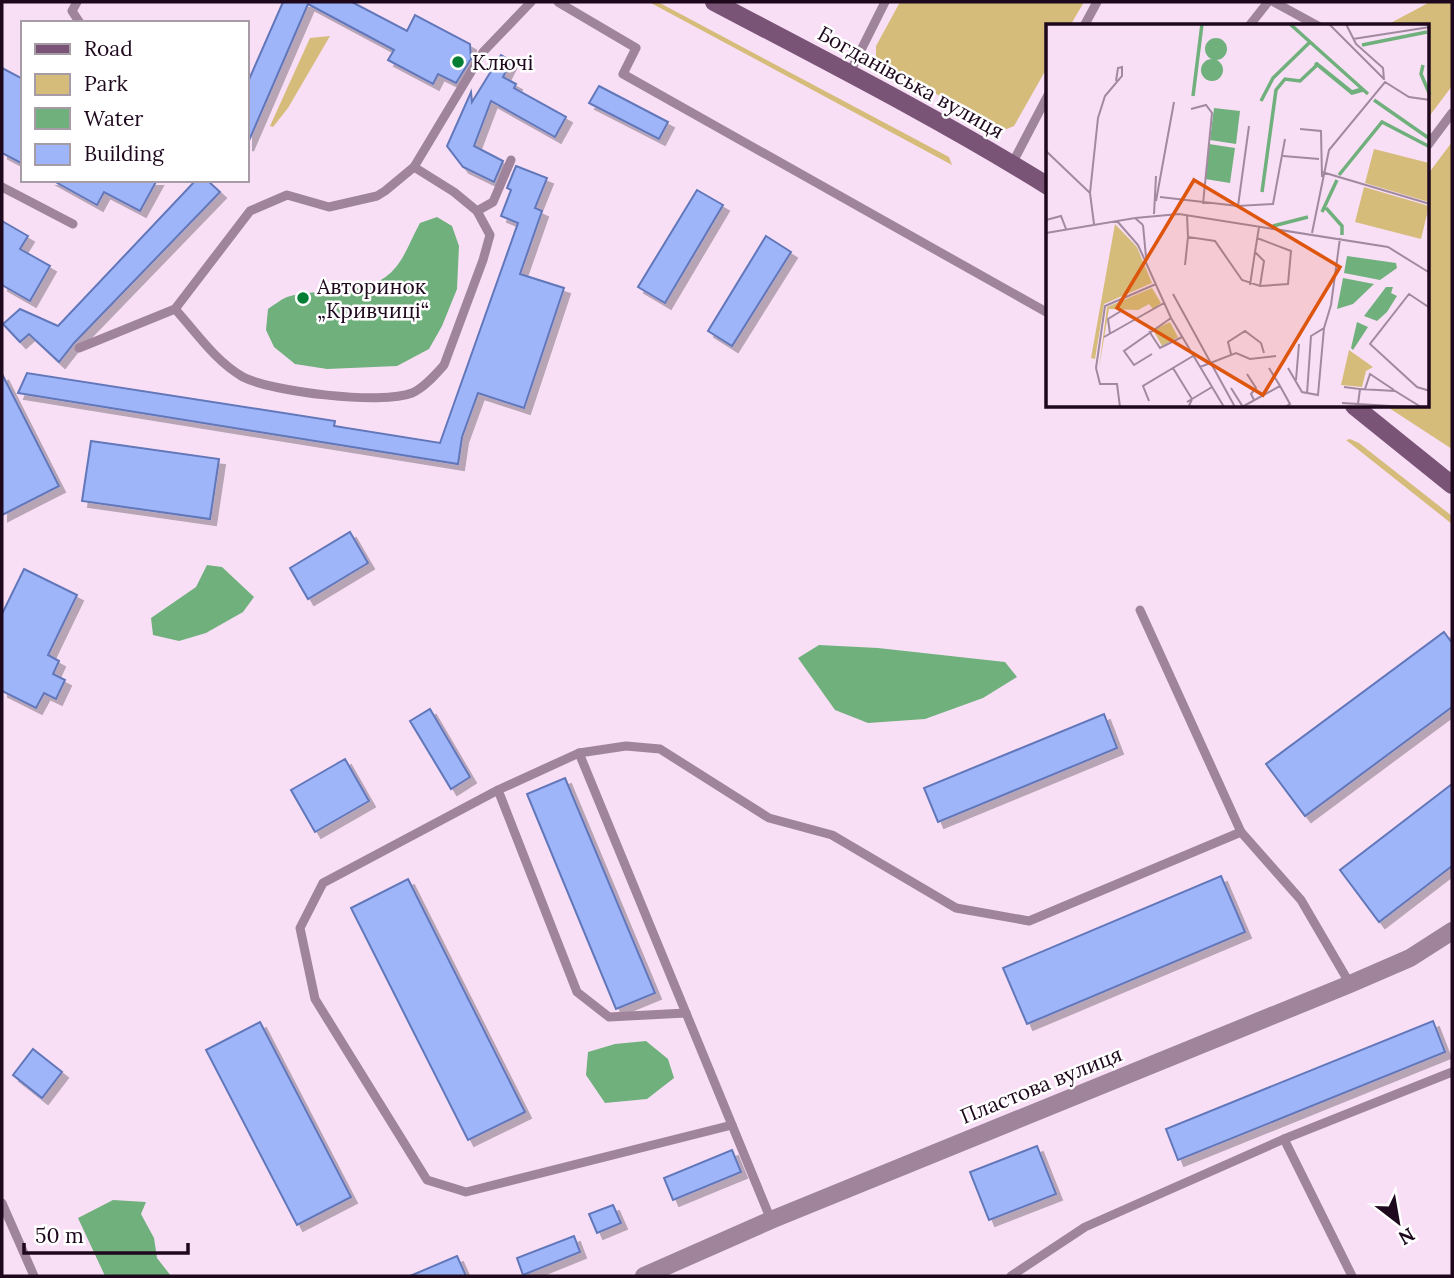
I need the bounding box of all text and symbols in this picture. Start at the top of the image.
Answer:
street label: Богданівська вулиця [813,20,1009,144]
legend [21,21,248,182]
inset map [1046,24,1430,408]
text: Road [84,35,133,62]
place label: Ключі [472,49,534,76]
marker: Ключі [450,54,466,70]
text: Park [84,70,128,97]
text: Water [84,105,143,132]
text: Building [84,140,164,167]
place label: Авторинок „Кривчиці“ [316,273,429,324]
marker: Авторинок „Кривчиці“ [295,290,311,306]
street label: Пластова вулиця [956,1040,1126,1130]
north arrow [1363,1187,1433,1257]
scale bar [24,1212,189,1256]
text: 50 m [35,1222,84,1249]
text: N [1394,1223,1419,1251]

